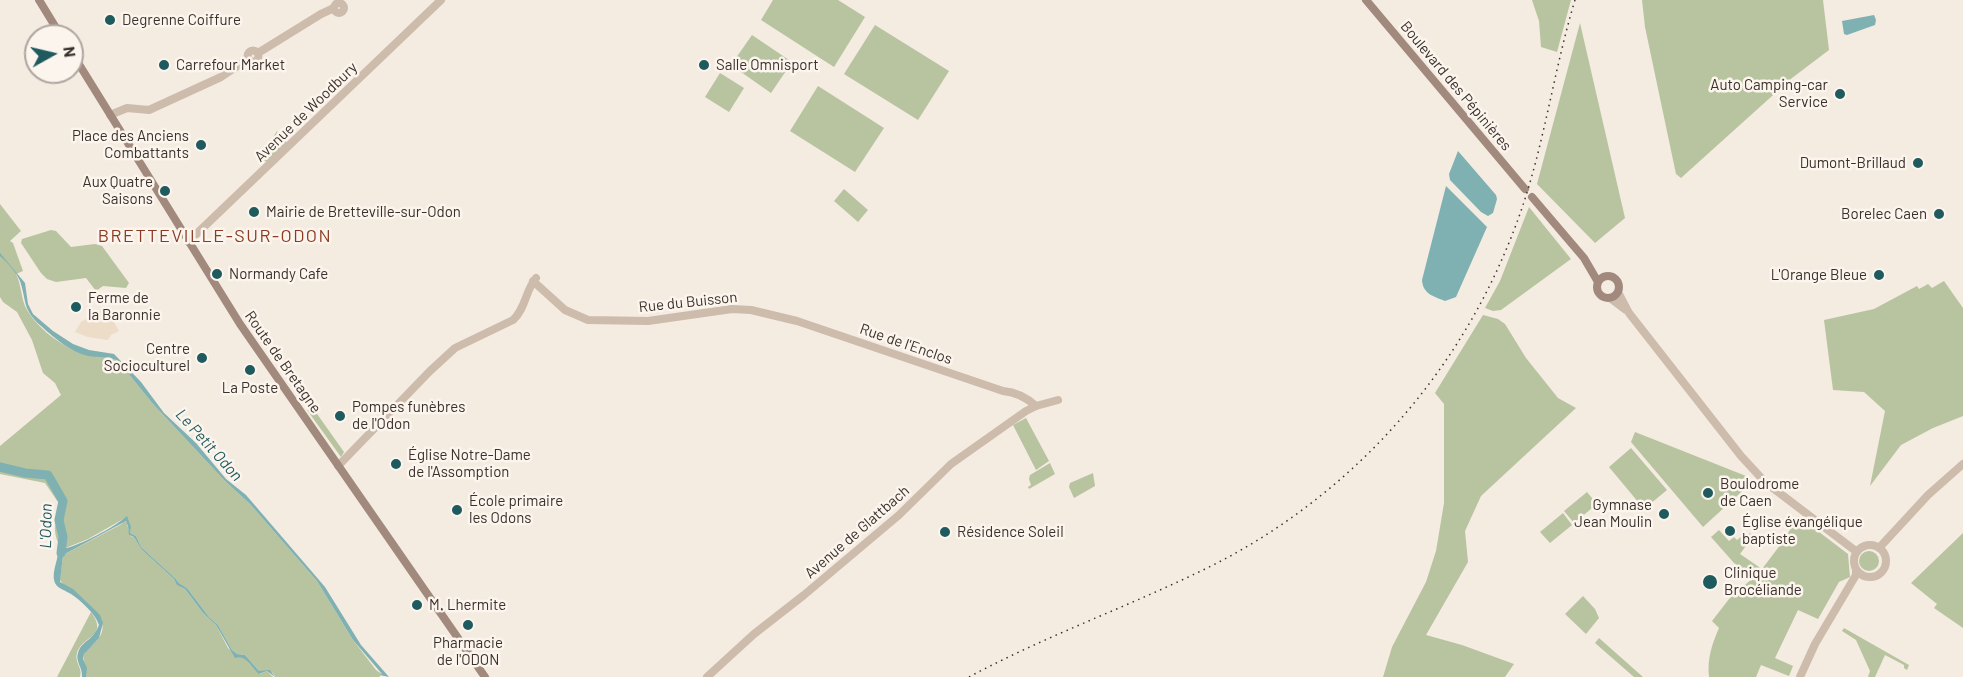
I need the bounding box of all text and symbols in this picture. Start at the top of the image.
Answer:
place label: Degrenne Coiffure [122,11,241,29]
marker: Degrenne Coiffure [103,13,117,27]
street label: Boulevard des Pépinières [1397,18,1515,154]
north arrow [24,24,84,84]
text: N [60,45,80,58]
place label: Carrefour Market [176,56,285,74]
place label: Salle Omnisport [716,56,819,74]
marker: Carrefour Market [157,58,171,72]
street label: Avenue de Woodbury [251,58,361,166]
marker: Salle Omnisport [697,58,711,72]
place label: Auto Camping-car Service [1710,76,1828,111]
marker: Auto Camping-car Service [1833,87,1847,101]
place label: Place des Anciens Combattants [72,127,189,162]
marker: Place des Anciens Combattants [194,138,208,152]
place label: Dumont-Brillaud [1800,154,1906,172]
marker: Dumont-Brillaud [1911,156,1925,170]
place label: Aux Quatre Saisons [83,173,153,208]
marker: Aux Quatre Saisons [158,184,172,198]
place label: Mairie de Bretteville-sur-Odon [266,203,461,221]
marker: Mairie de Bretteville-sur-Odon [247,205,261,219]
place label: Borelec Caen [1841,205,1927,223]
marker: Borelec Caen [1932,207,1946,221]
district label: BRETTEVILLE-SUR-ODON [98,225,332,247]
place label: Normandy Cafe [229,265,328,283]
place label: L'Orange Bleue [1771,266,1867,284]
marker: Normandy Cafe [210,267,224,281]
marker: L'Orange Bleue [1872,268,1886,282]
street label: Rue du Buisson [638,288,738,316]
place label: Ferme de la Baronnie [88,289,161,324]
marker: Ferme de la Baronnie [69,300,83,314]
street label: Route de Bretagne [241,307,325,417]
street label: Rue de l'Enclos [857,320,955,368]
place label: Centre Socioculturel [104,340,190,375]
marker: Centre Socioculturel [195,351,209,365]
marker: La Poste [243,363,257,377]
place label: La Poste [222,379,278,397]
place label: Pompes funèbres de l'Odon [352,398,465,433]
water label: Le Petit Odon [172,405,246,485]
marker: Pompes funèbres de l'Odon [333,409,347,423]
place label: Église Notre-Dame de l'Assomption [408,446,531,481]
marker: Église Notre-Dame de l'Assomption [389,457,403,471]
place label: Boulodrome de Caen [1720,475,1799,510]
street label: Avenue de Glattbach [801,482,913,582]
marker: Boulodrome de Caen [1701,486,1715,500]
place label: École primaire les Odons [469,492,563,527]
place label: Gymnase Jean Moulin [1574,496,1652,531]
water label: L'Odon [36,503,56,549]
marker: École primaire les Odons [450,503,464,517]
marker: Gymnase Jean Moulin [1657,507,1671,521]
place label: Église évangélique baptiste [1742,513,1863,548]
place label: Résidence Soleil [957,523,1064,541]
marker: Église évangélique baptiste [1723,524,1737,538]
marker: Résidence Soleil [938,525,952,539]
place label: Clinique Brocéliande [1724,564,1802,599]
marker: Clinique Brocéliande [1701,573,1719,591]
place label: M. Lhermite [429,596,506,614]
marker: M. Lhermite [410,598,424,612]
marker: Pharmacie de l'ODON [461,618,475,632]
place label: Pharmacie de l'ODON [433,634,503,669]

